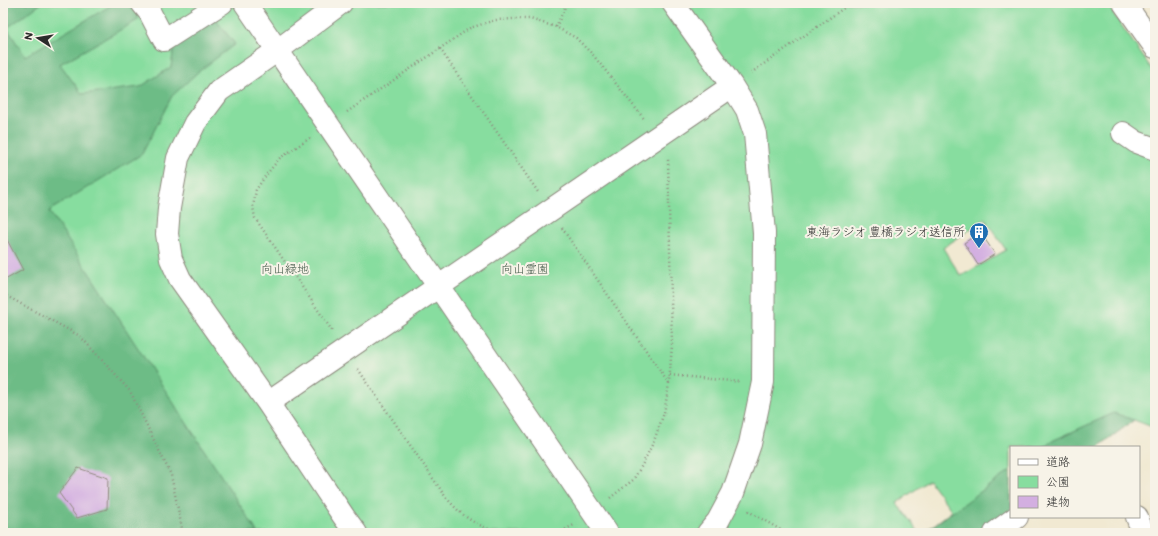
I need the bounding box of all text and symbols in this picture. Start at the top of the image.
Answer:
north arrow [18,18,58,58]
text: N [22,31,36,41]
building icon: 東海ラジオ 豊橋ラジオ送信所 [968,221,990,249]
place label: 東海ラジオ 豊橋ラジオ送信所 [806,225,965,239]
park label: 向山緑地 [261,262,309,276]
park label: 向山霊園 [501,262,549,276]
legend [1010,446,1140,518]
text: 道路 [1046,455,1070,469]
text: 公園 [1046,475,1070,489]
text: 建物 [1046,495,1070,509]

